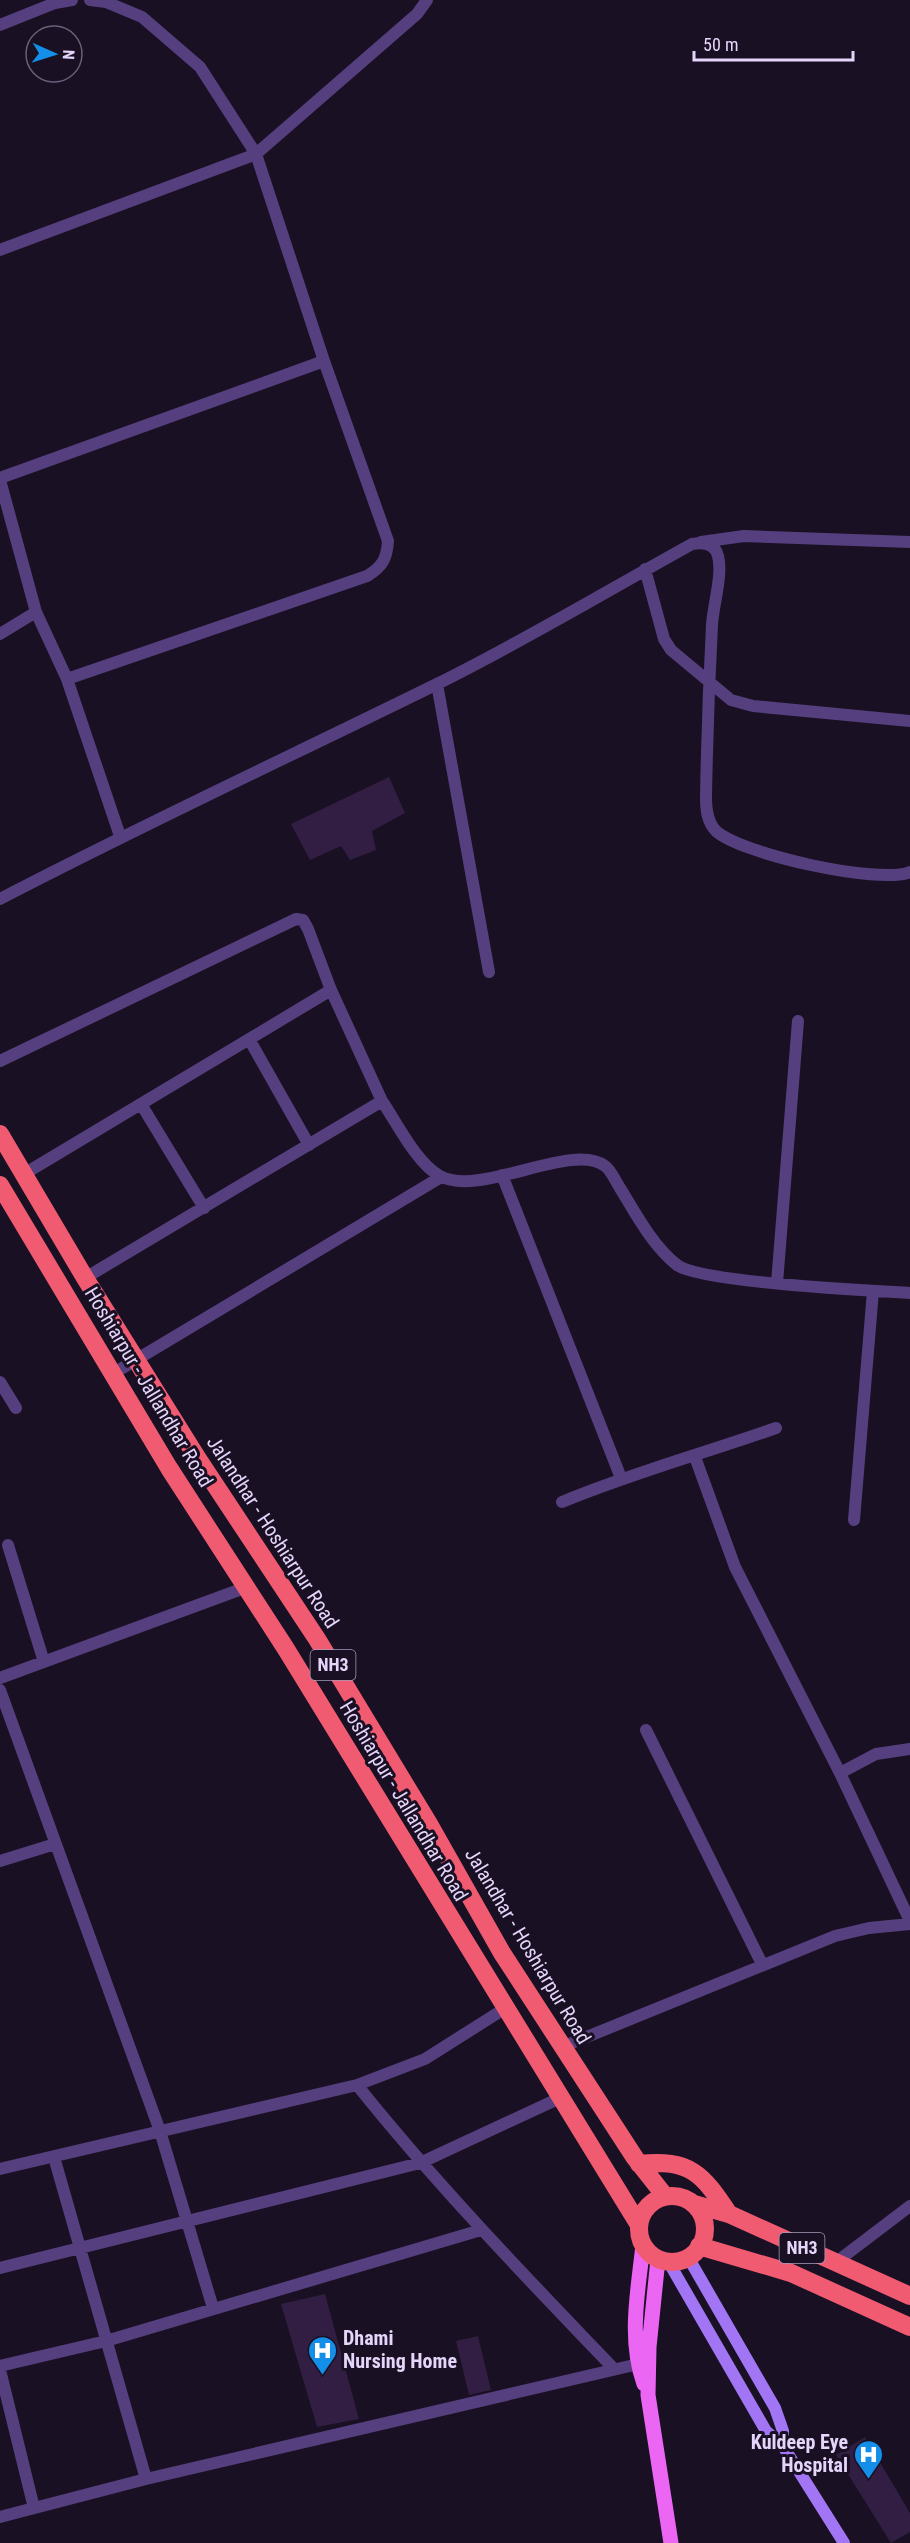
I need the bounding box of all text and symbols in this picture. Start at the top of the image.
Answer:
north arrow [24,24,84,84]
scale bar [694,24,853,62]
text: 50 m [703,34,738,55]
text: N [59,49,78,60]
street label: Hoshiarpur - Jallandhar Road [80,1283,218,1491]
street label: Jalandhar - Hoshiarpur Road [202,1431,344,1633]
road number: NH3 [310,1650,356,1680]
street label: Hoshiarpur - Jallandhar Road [335,1697,473,1905]
street label: Jalandhar - Hoshiarpur Road [460,1844,596,2048]
road number: NH3 [780,2233,824,2263]
place label: Dhami Nursing Home [343,2326,457,2373]
hospital icon: Dhami Nursing Home [306,2334,338,2376]
place label: Kuldeep Eye Hospital [751,2430,848,2477]
hospital icon: Kuldeep Eye Hospital [853,2438,885,2480]

